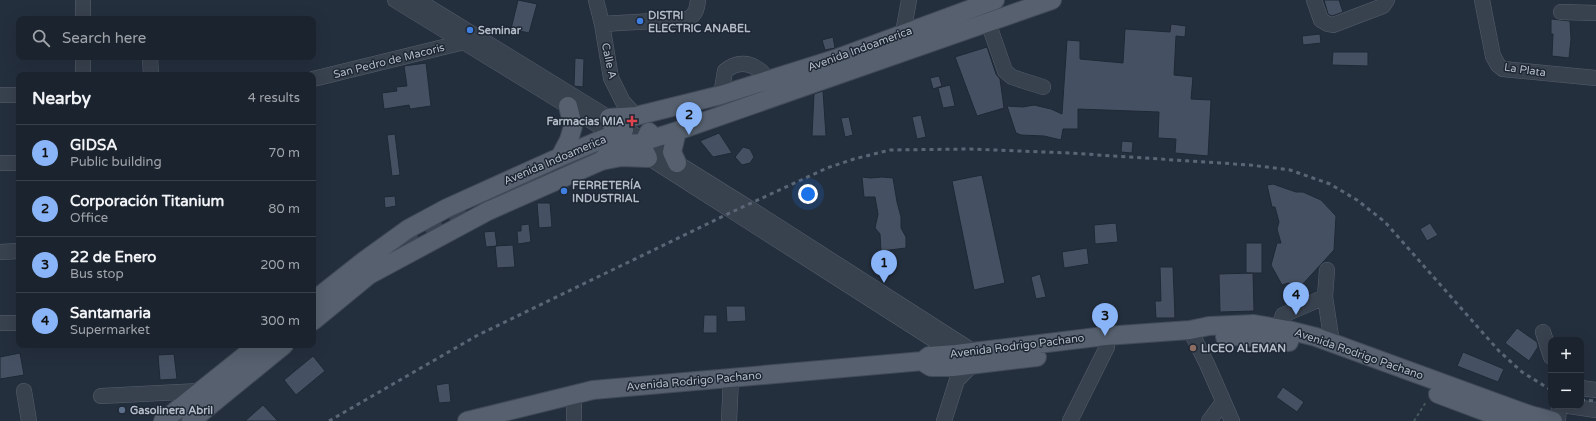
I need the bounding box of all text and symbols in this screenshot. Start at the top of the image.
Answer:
place label: DISTRI ELECTRIC ANABEL [648,9,751,35]
search box [16,16,316,60]
marker: DISTRI ELECTRIC ANABEL [635,16,645,26]
place label: Seminar [478,24,522,37]
street label: Avenida Indoamerica [806,24,914,74]
marker: Seminar [465,25,475,35]
icon: search [30,27,52,49]
text: Search here [62,29,146,47]
street label: San Pedro de Macoris [332,41,446,81]
street label: Calle A [599,42,619,80]
street label: La Plata [1503,61,1547,79]
text: Nearby [32,88,91,109]
text: 4 results [248,90,300,106]
pin: 2 [676,102,702,135]
place label: Farmacias MIA [547,115,624,128]
marker: Farmacias MIA [627,116,637,126]
street label: Avenida Indoamerica [502,133,608,187]
text: GIDSA [70,136,117,154]
text: 1 [41,145,49,161]
text: 70 m [268,145,300,161]
text: Public building [70,154,162,170]
place label: FERRETERÍA INDUSTRIAL [572,178,641,205]
your location [798,184,818,204]
marker: FERRETERÍA INDUSTRIAL [559,186,569,196]
text: Corporación Titanium [70,192,224,210]
text: 2 [41,201,49,217]
text: 80 m [268,201,300,217]
text: Office [70,210,108,226]
text: 22 de Enero [70,248,156,266]
pin: 1 [871,250,897,283]
text: 3 [41,257,49,273]
text: 200 m [260,257,300,273]
text: Bus stop [70,266,124,282]
pin: 4 [1283,282,1309,315]
pin: 3 [1092,303,1118,336]
text: Santamaria [70,304,151,322]
text: 4 [41,313,49,329]
text: 300 m [260,313,300,329]
text: Supermarket [70,322,150,338]
street label: Avenida Rodrigo Pachano [1293,326,1425,382]
street label: Avenida Rodrigo Pachano [949,331,1085,361]
map controls [1548,337,1584,409]
button: + [1548,337,1584,373]
place label: LICEO ALEMAN [1201,342,1286,355]
marker: LICEO ALEMAN [1188,343,1198,353]
street label: Avenida Rodrigo Pachano [626,369,762,393]
button: − [1548,373,1584,409]
place label: Gasolinera Abril [130,404,213,417]
marker: Gasolinera Abril [117,405,127,415]

